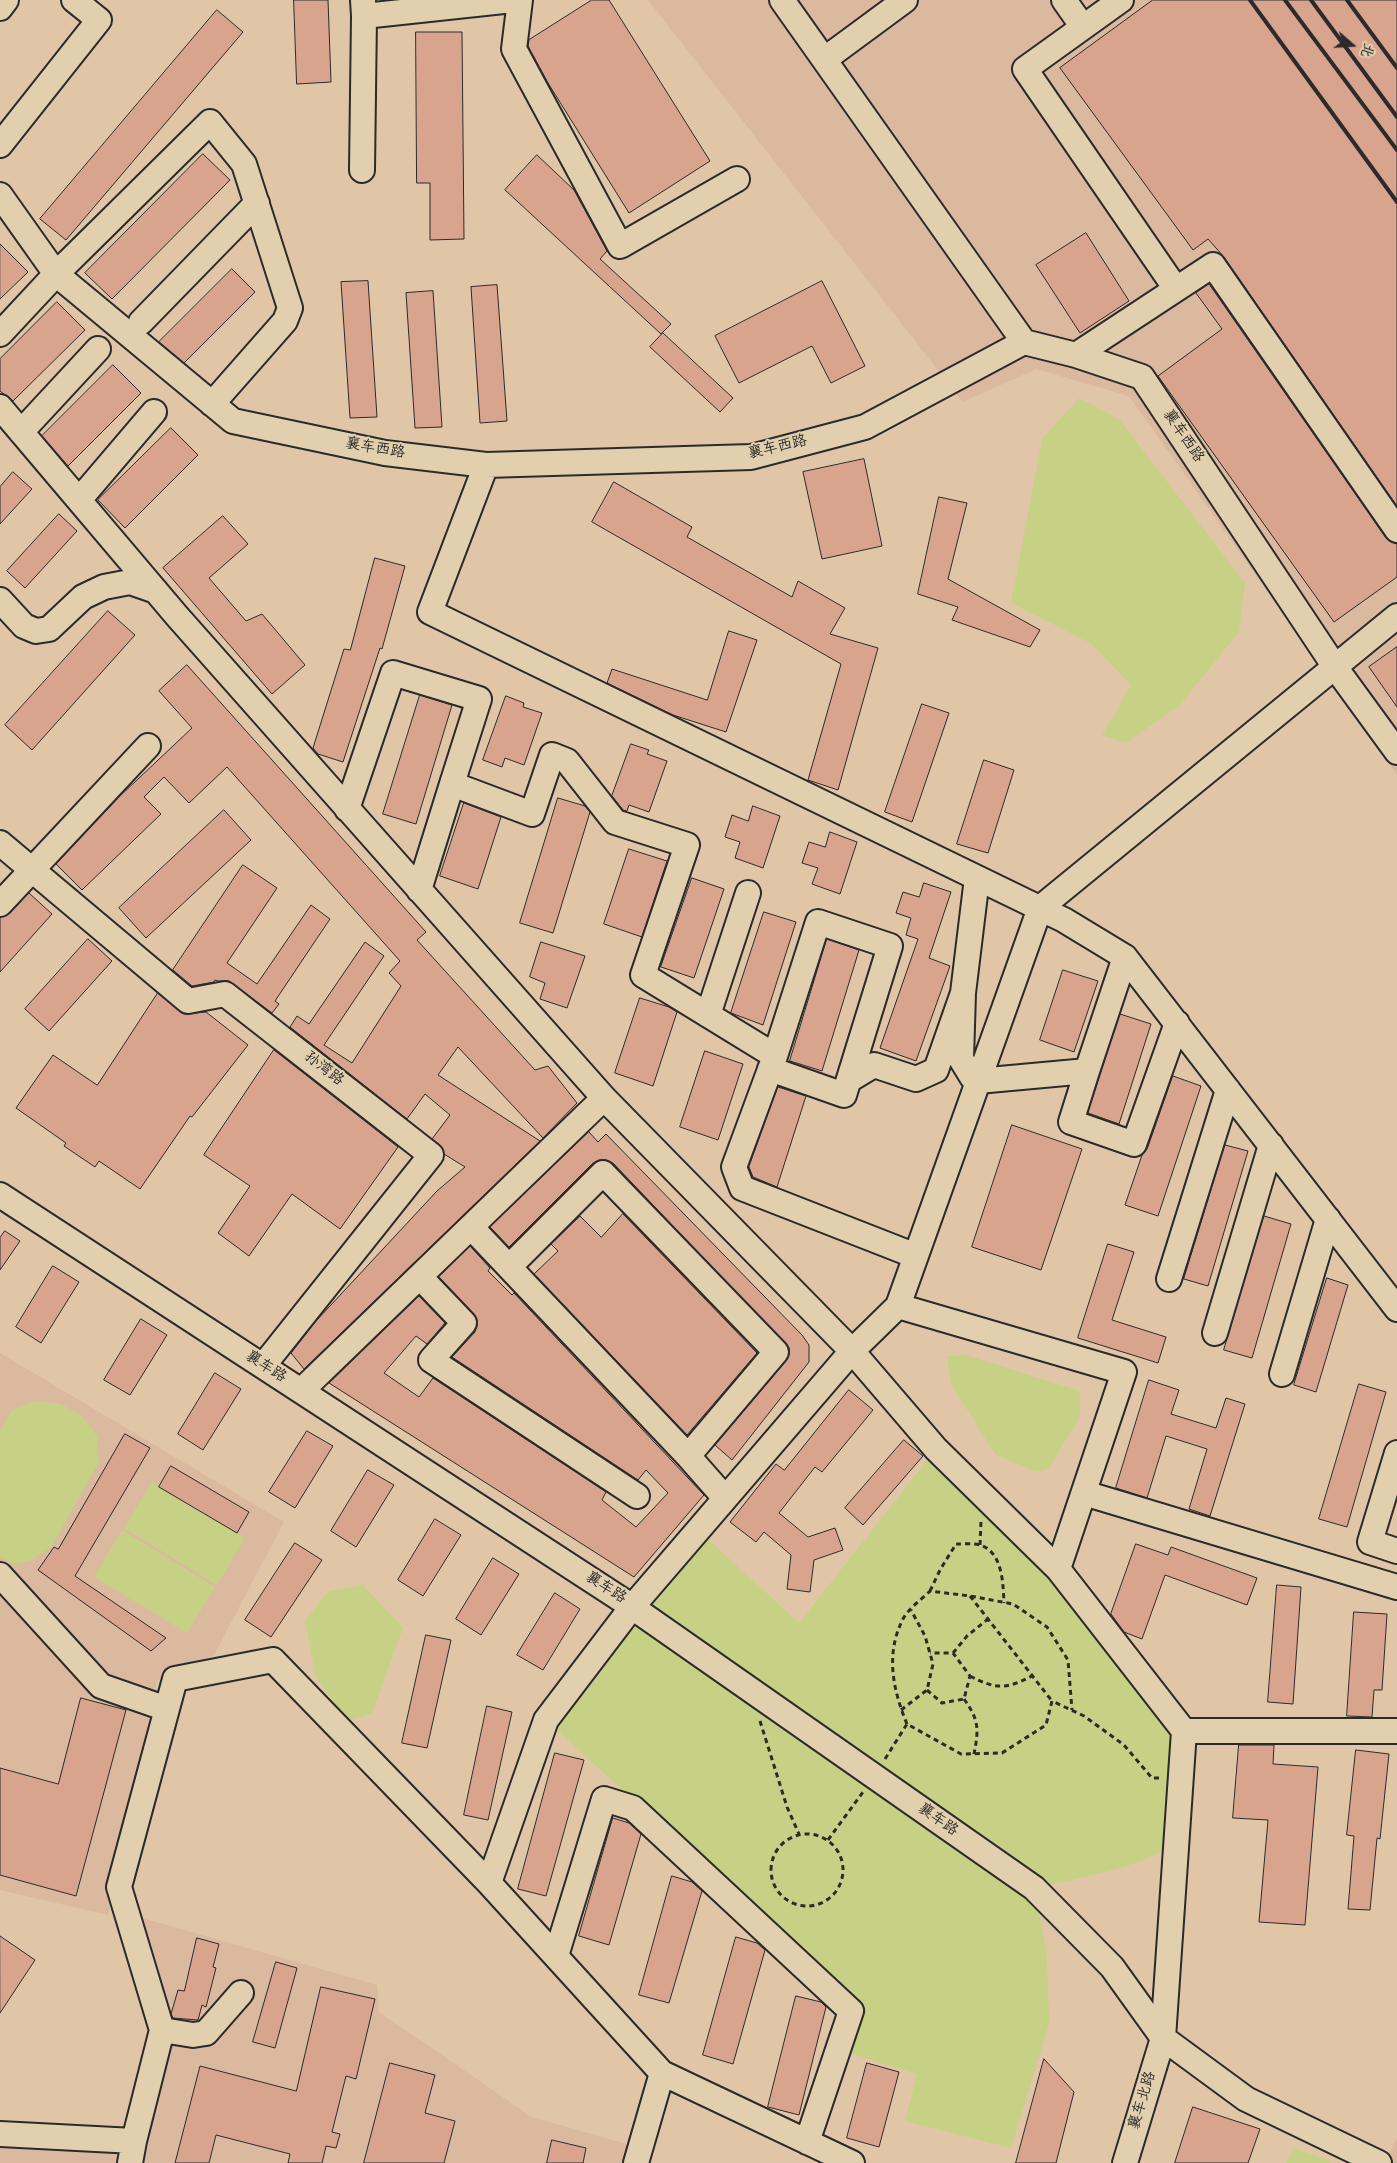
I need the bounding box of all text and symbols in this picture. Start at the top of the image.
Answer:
north arrow [1327,20,1377,70]
text: 北 [1354,40,1378,60]
street label: 襄车西路 [1158,407,1206,467]
street label: 襄车西路 [747,433,809,465]
street label: 襄车西路 [344,436,406,464]
street label: 孙湾路 [300,1049,346,1091]
street label: 襄车路 [241,1348,289,1388]
street label: 襄车路 [581,1569,629,1609]
street label: 襄车路 [913,1801,961,1841]
street label: 襄车北路 [1127,2070,1161,2132]

